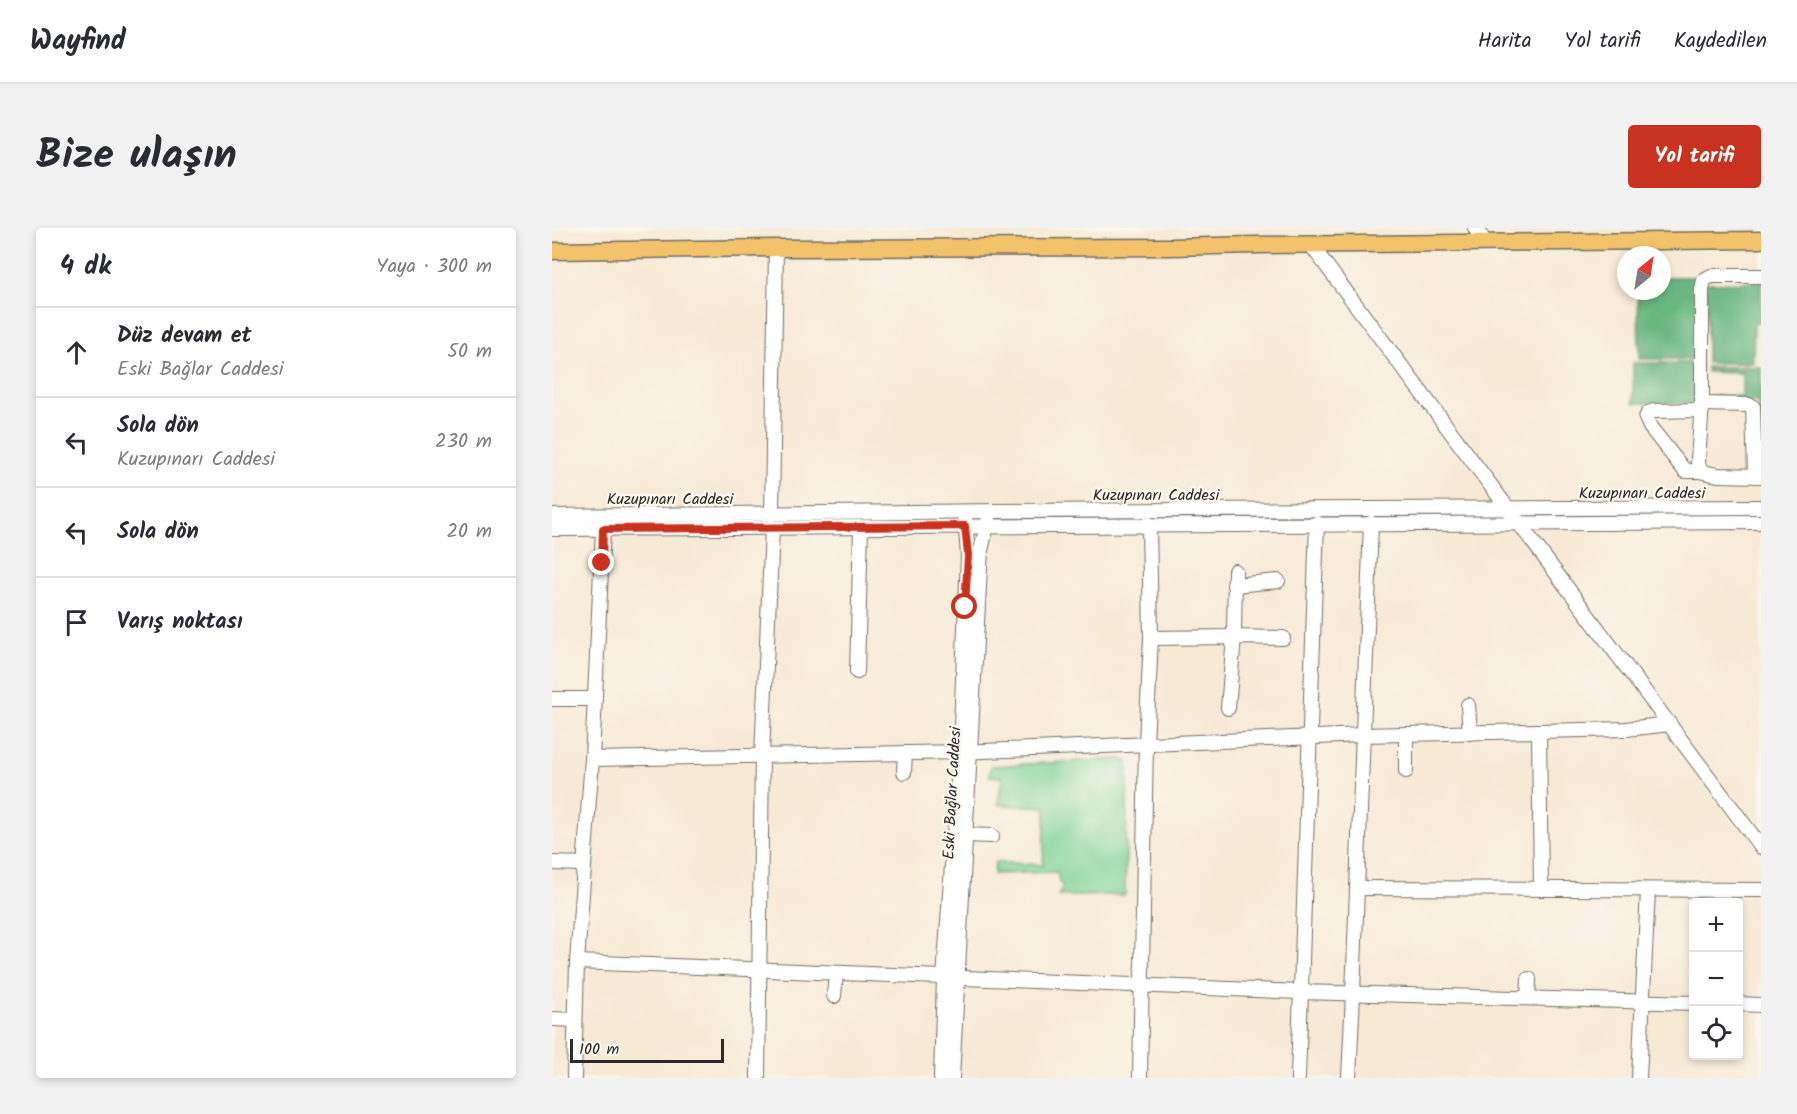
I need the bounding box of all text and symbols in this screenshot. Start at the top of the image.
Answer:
text: Wayfind [30,19,126,64]
text: Harita [1478,25,1532,58]
text: Yol tarifi [1565,25,1641,58]
text: Kaydedilen [1674,25,1767,58]
text: Bize ulaşın [36,123,237,190]
button: Yol tarifi [1628,125,1761,188]
text: 4 dk [60,246,111,288]
north arrow [1617,246,1671,300]
text: Yaya · 300 m [376,251,492,283]
text: Düz devam et [117,319,251,354]
icon: ahead [60,336,93,369]
text: 50 m [447,336,492,368]
text: Eski Bağlar Caddesi [117,354,283,386]
text: Sola dön [117,409,199,444]
icon: left [60,426,93,459]
text: 230 m [435,426,492,458]
text: Kuzupınarı Caddesi [117,444,275,476]
street label: Kuzupınarı Caddesi [1579,481,1706,506]
street label: Kuzupınarı Caddesi [1093,483,1220,508]
street label: Kuzupınarı Caddesi [607,487,734,512]
text: Sola dön [117,515,199,550]
icon: left [60,516,93,549]
text: 20 m [446,516,492,548]
route end [588,549,614,575]
route start [951,593,977,619]
text: Varış noktası [117,605,243,640]
icon: arrive [60,606,93,639]
street label: Eski Bağlar Caddesi [937,725,969,860]
map controls [1689,898,1743,1060]
button: + [1689,898,1743,952]
button: − [1689,952,1743,1006]
button: locate [1689,1006,1743,1060]
scale bar [570,1036,724,1064]
text: 100 m [579,1037,619,1062]

